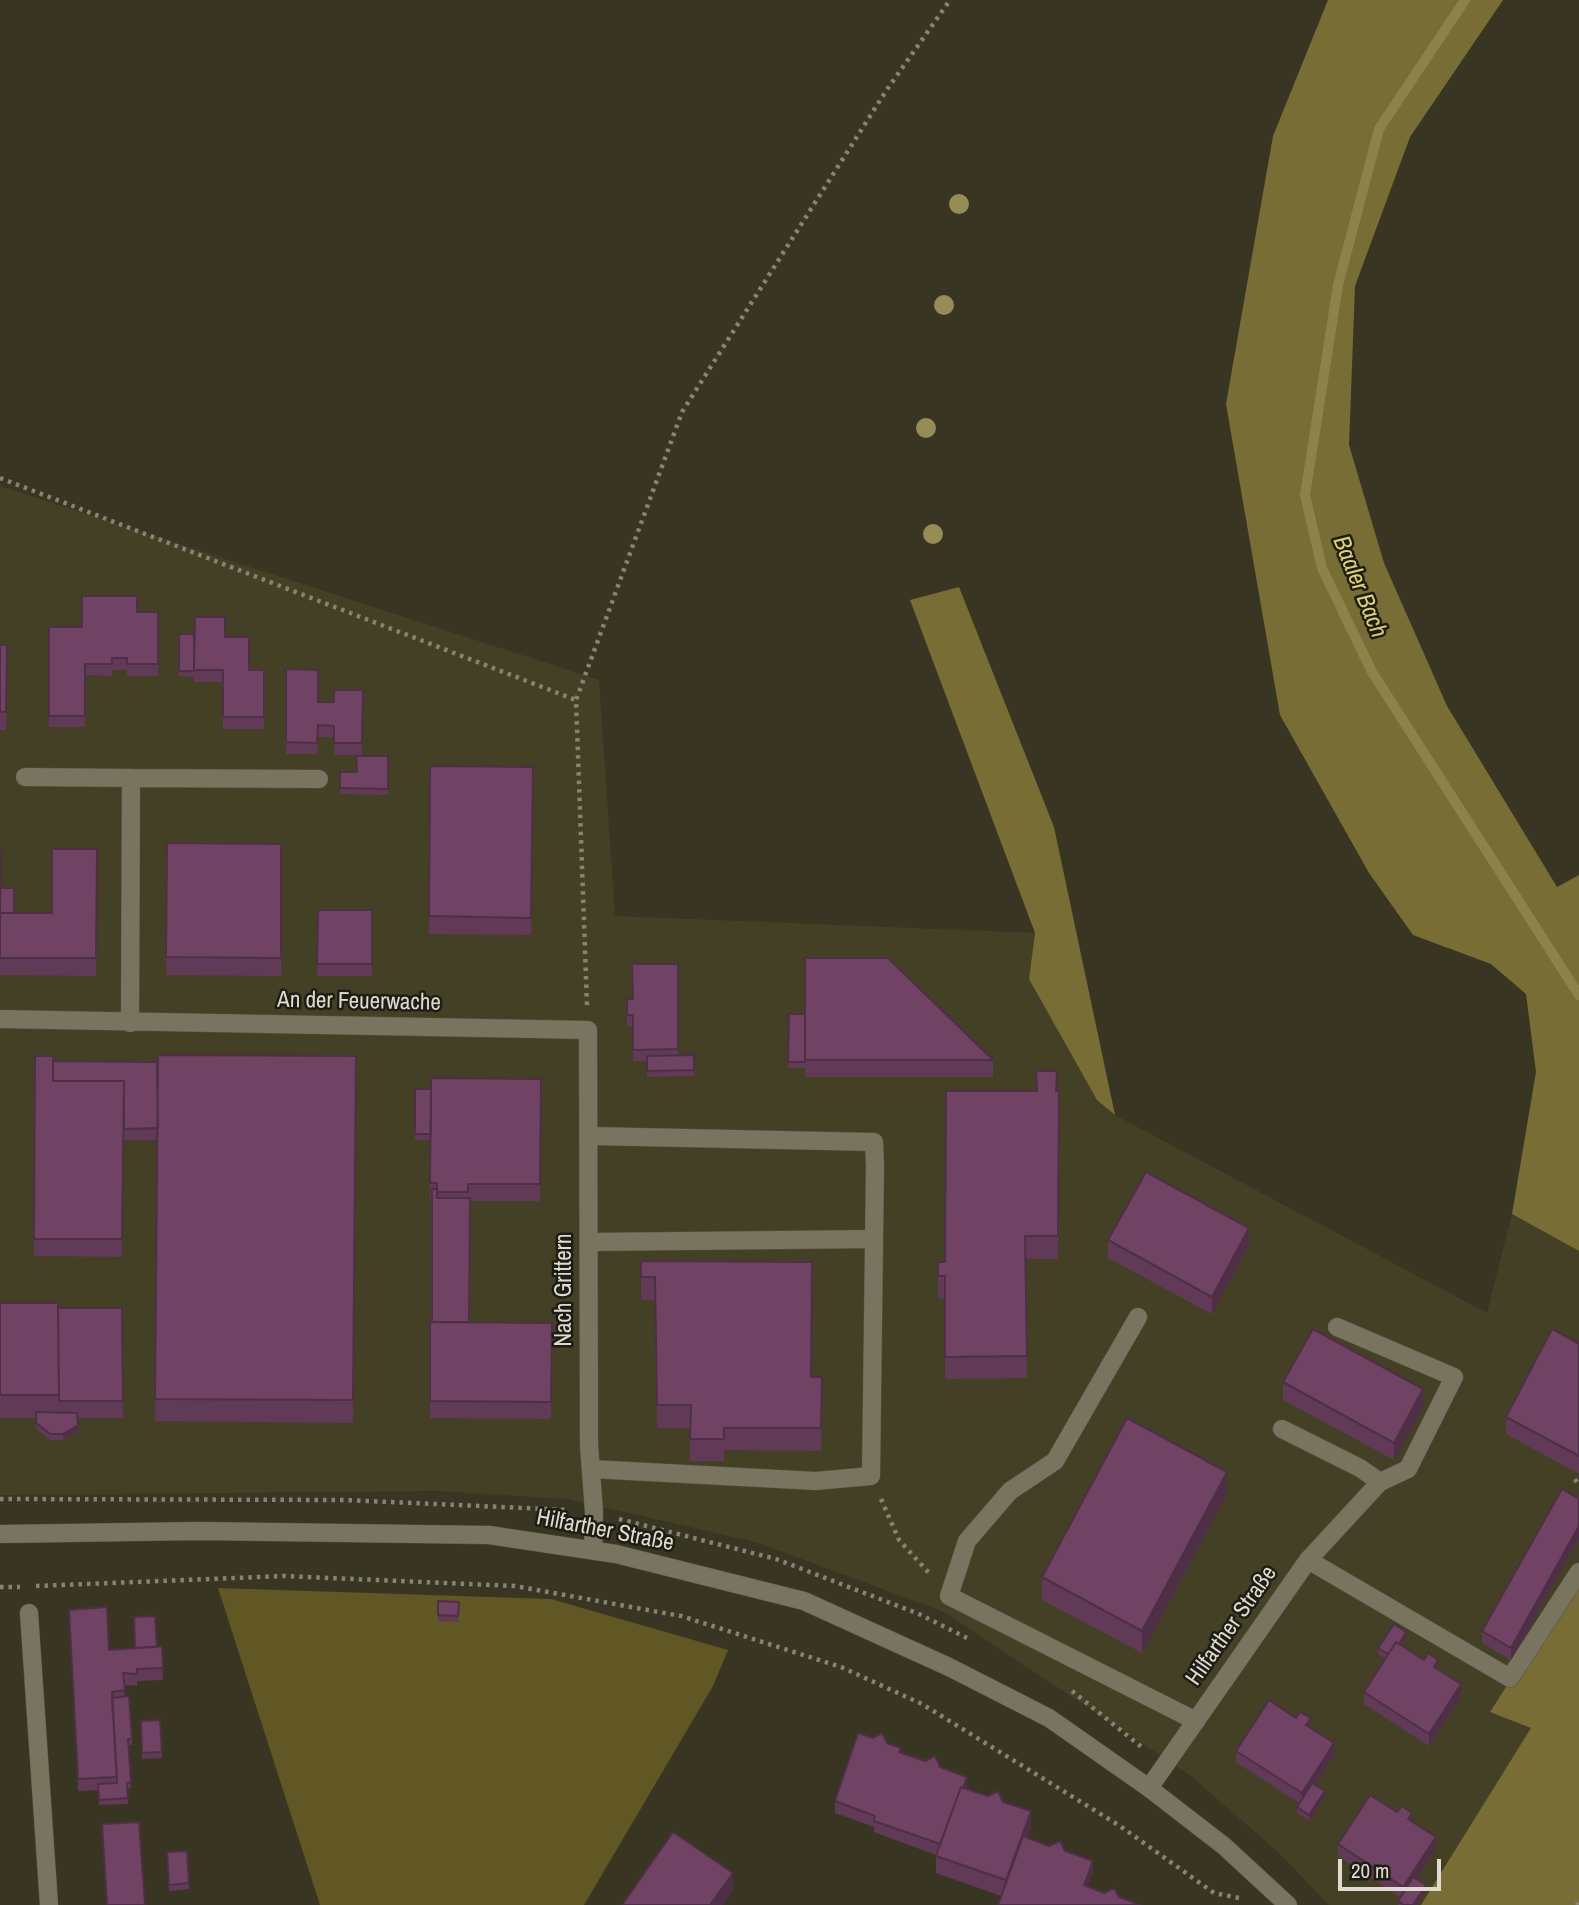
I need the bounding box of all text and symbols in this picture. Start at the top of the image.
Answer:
water label: Baaler Bach [1326,532,1392,642]
street label: An der Feuerwache [277,987,441,1017]
street label: Nach Grittern [551,1233,579,1347]
street label: Hilfarther Straße [534,1504,676,1558]
street label: Hilfarther Straße [1181,1561,1283,1691]
scale bar [1341,1846,1444,1890]
text: 20 m [1351,1856,1389,1885]

